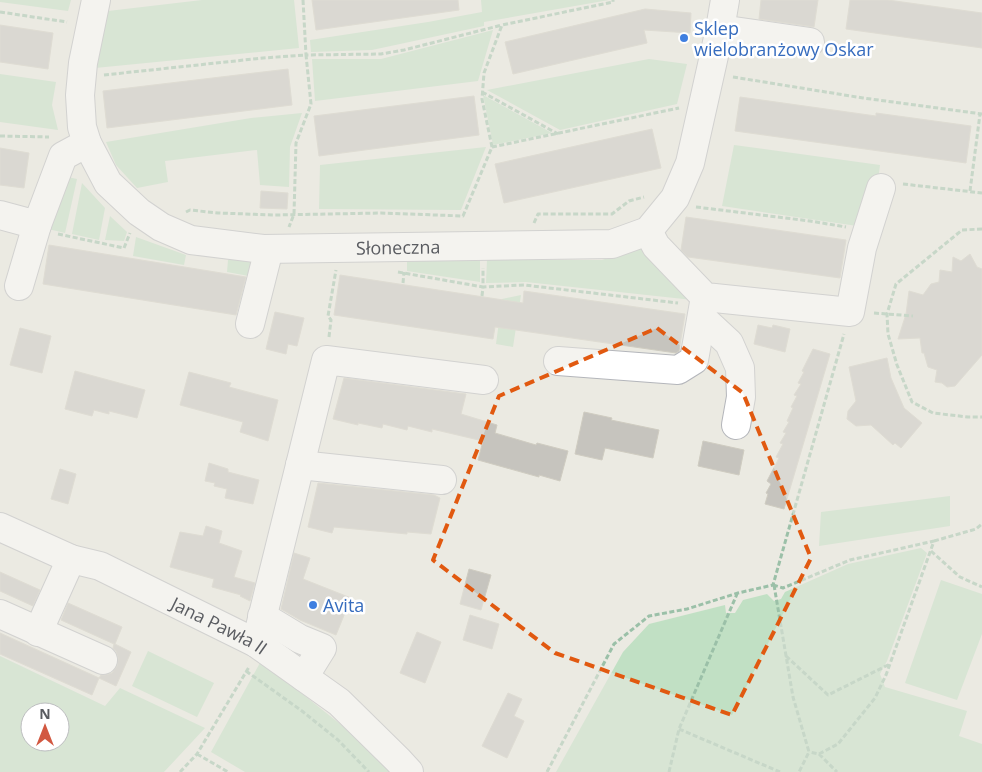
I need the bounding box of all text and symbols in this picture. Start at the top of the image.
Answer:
place label: Sklep wielobranżowy Oskar [694,16,874,61]
marker: Sklep wielobranżowy Oskar [678,32,690,44]
street label: Słoneczna [356,234,441,260]
street label: Jana Pawła II [165,590,272,660]
place label: Avita [323,593,364,617]
marker: Avita [307,599,319,611]
north arrow [20,702,70,752]
text: N [39,704,51,723]

